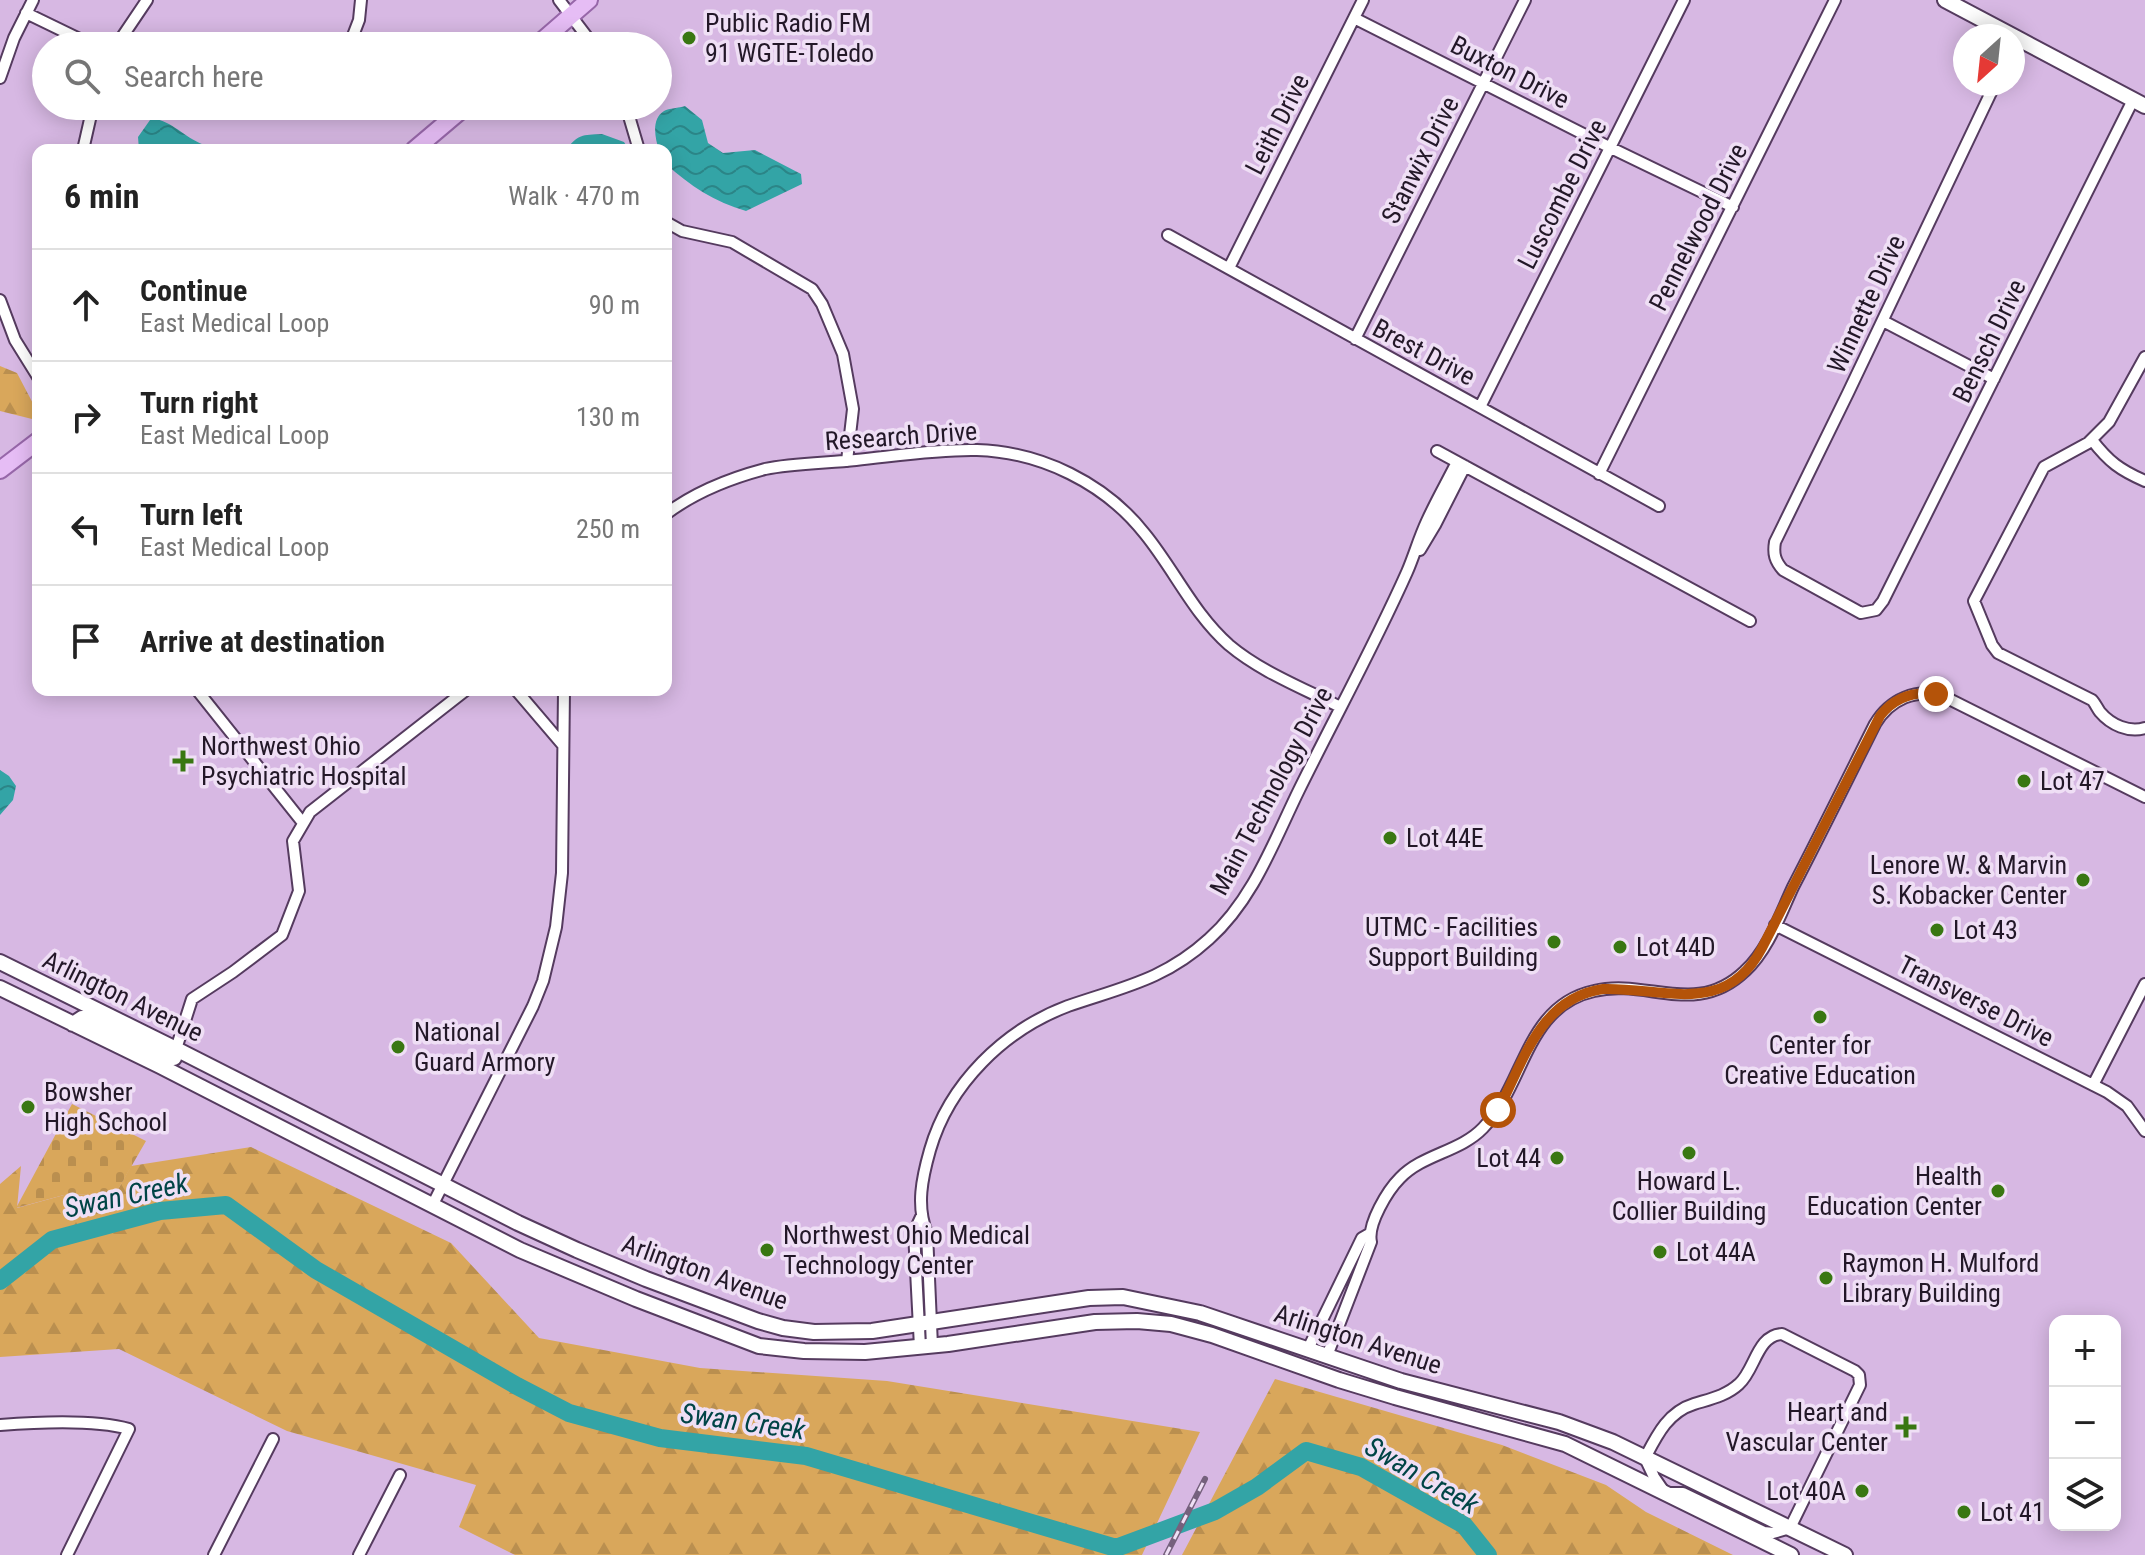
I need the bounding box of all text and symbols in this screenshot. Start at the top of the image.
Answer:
place label: Public Radio FM 91 WGTE-Toledo [705,8,874,68]
north arrow [1953,24,2025,96]
marker: Public Radio FM 91 WGTE-Toledo [680,29,698,47]
street label: Buxton Drive [1446,29,1574,115]
search box [32,32,672,120]
icon: search [60,54,104,98]
text: Search here [124,59,264,94]
street label: Leith Drive [1239,69,1315,179]
street label: Stanwix Drive [1375,92,1465,228]
street label: Luscombe Drive [1511,114,1613,274]
street label: Pennelwood Drive [1643,138,1753,316]
text: 6 min [64,176,140,216]
text: Walk · 470 m [508,181,640,211]
street label: Winnette Drive [1821,230,1911,378]
text: Continue [140,273,247,308]
street label: Bensch Drive [1946,275,2032,407]
icon: ahead [64,283,108,327]
text: 90 m [589,290,640,320]
text: East Medical Loop [140,308,329,338]
street label: Brest Drive [1368,313,1480,391]
text: Turn right [140,385,258,420]
icon: right [64,395,108,439]
text: 130 m [576,402,640,432]
street label: Research Drive [824,416,978,456]
text: East Medical Loop [140,420,329,450]
text: Turn left [140,497,243,532]
icon: left [64,507,108,551]
text: 250 m [576,514,640,544]
text: East Medical Loop [140,532,329,562]
icon: arrive [64,619,108,663]
text: Arrive at destination [140,624,385,659]
route end [1918,676,1954,712]
street label: Main Technology Drive [1203,682,1339,900]
place label: Northwest Ohio Psychiatric Hospital [201,731,406,791]
marker: Northwest Ohio Psychiatric Hospital [172,750,194,772]
place label: Lot 47 [2040,766,2105,796]
marker: Lot 47 [2015,772,2033,790]
place label: Lot 44E [1406,823,1484,853]
marker: Lot 44E [1381,829,1399,847]
place label: Lenore W. & Marvin S. Kobacker Center [1870,850,2067,910]
marker: Lenore W. & Marvin S. Kobacker Center [2074,871,2092,889]
place label: UTMC - Facilities Support Building [1365,912,1538,972]
place label: Lot 43 [1953,915,2018,945]
marker: Lot 43 [1928,921,1946,939]
place label: Lot 44D [1636,932,1716,962]
marker: UTMC - Facilities Support Building [1545,933,1563,951]
marker: Lot 44D [1611,938,1629,956]
street label: Arlington Avenue [38,944,208,1048]
street label: Transverse Drive [1894,949,2058,1053]
marker: Center for Creative Education [1811,1008,1829,1026]
place label: National Guard Armory [414,1017,556,1077]
place label: Center for Creative Education [1724,1030,1916,1090]
marker: National Guard Armory [389,1038,407,1056]
place label: Bowsher High School [44,1077,168,1137]
route start [1480,1092,1516,1128]
marker: Bowsher High School [19,1098,37,1116]
place label: Lot 44 [1476,1143,1541,1173]
marker: Howard L. Collier Building [1680,1144,1698,1162]
marker: Lot 44 [1548,1149,1566,1167]
place label: Health Education Center [1807,1161,1982,1221]
water label: Swan Creek [61,1166,192,1225]
place label: Howard L. Collier Building [1612,1166,1766,1226]
marker: Health Education Center [1989,1182,2007,1200]
place label: Northwest Ohio Medical Technology Center [783,1220,1030,1280]
street label: Arlington Avenue [618,1228,792,1316]
place label: Lot 44A [1676,1237,1756,1267]
marker: Northwest Ohio Medical Technology Center [758,1241,776,1259]
marker: Lot 44A [1651,1243,1669,1261]
place label: Raymon H. Mulford Library Building [1842,1248,2039,1308]
marker: Raymon H. Mulford Library Building [1817,1269,1835,1287]
street label: Arlington Avenue [1271,1298,1445,1380]
map controls [2049,1315,2121,1531]
button: + [2049,1315,2121,1387]
button: − [2049,1387,2121,1459]
water label: Swan Creek [679,1396,808,1447]
place label: Heart and Vascular Center [1725,1397,1888,1457]
marker: Heart and Vascular Center [1895,1416,1917,1438]
water label: Swan Creek [1359,1430,1485,1521]
button: layers [2049,1459,2121,1531]
place label: Lot 40A [1766,1476,1846,1506]
marker: Lot 40A [1853,1482,1871,1500]
place label: Lot 41 [1980,1497,2045,1527]
marker: Lot 41 [1955,1503,1973,1521]

